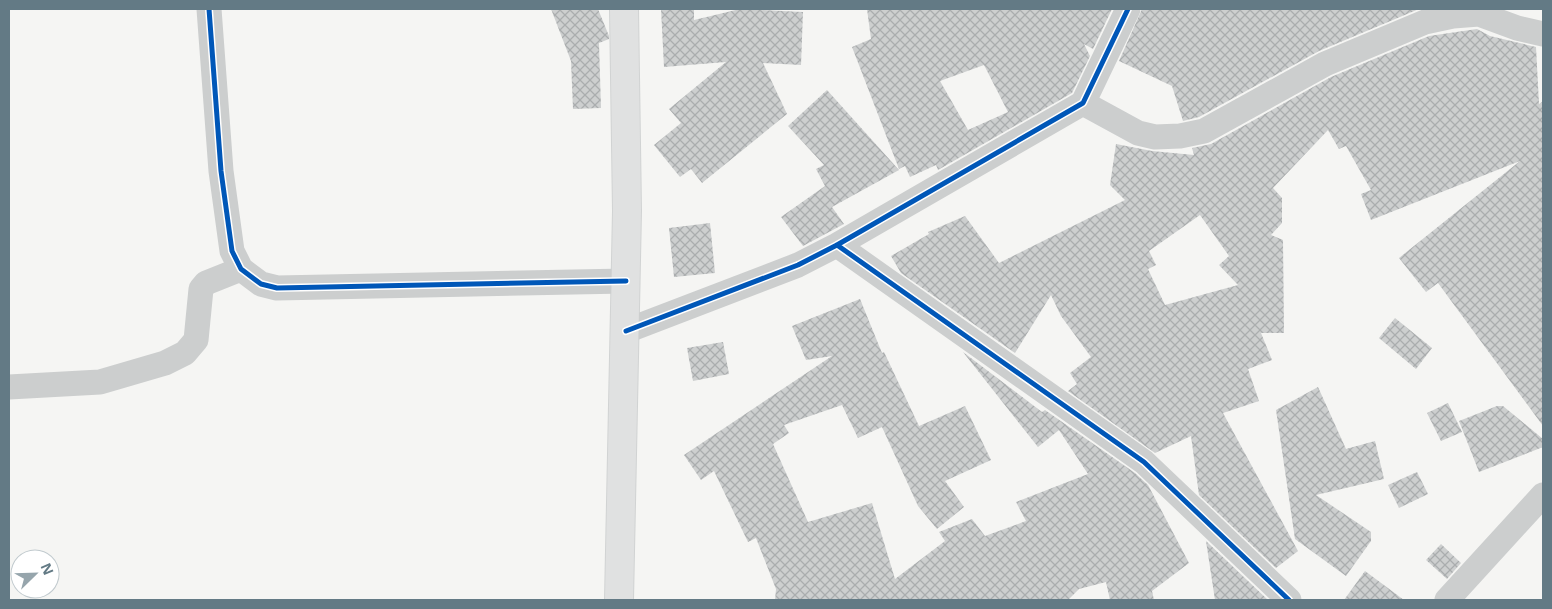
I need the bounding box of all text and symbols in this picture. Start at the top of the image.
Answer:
north arrow [10,549,60,599]
text: N [36,560,58,578]

